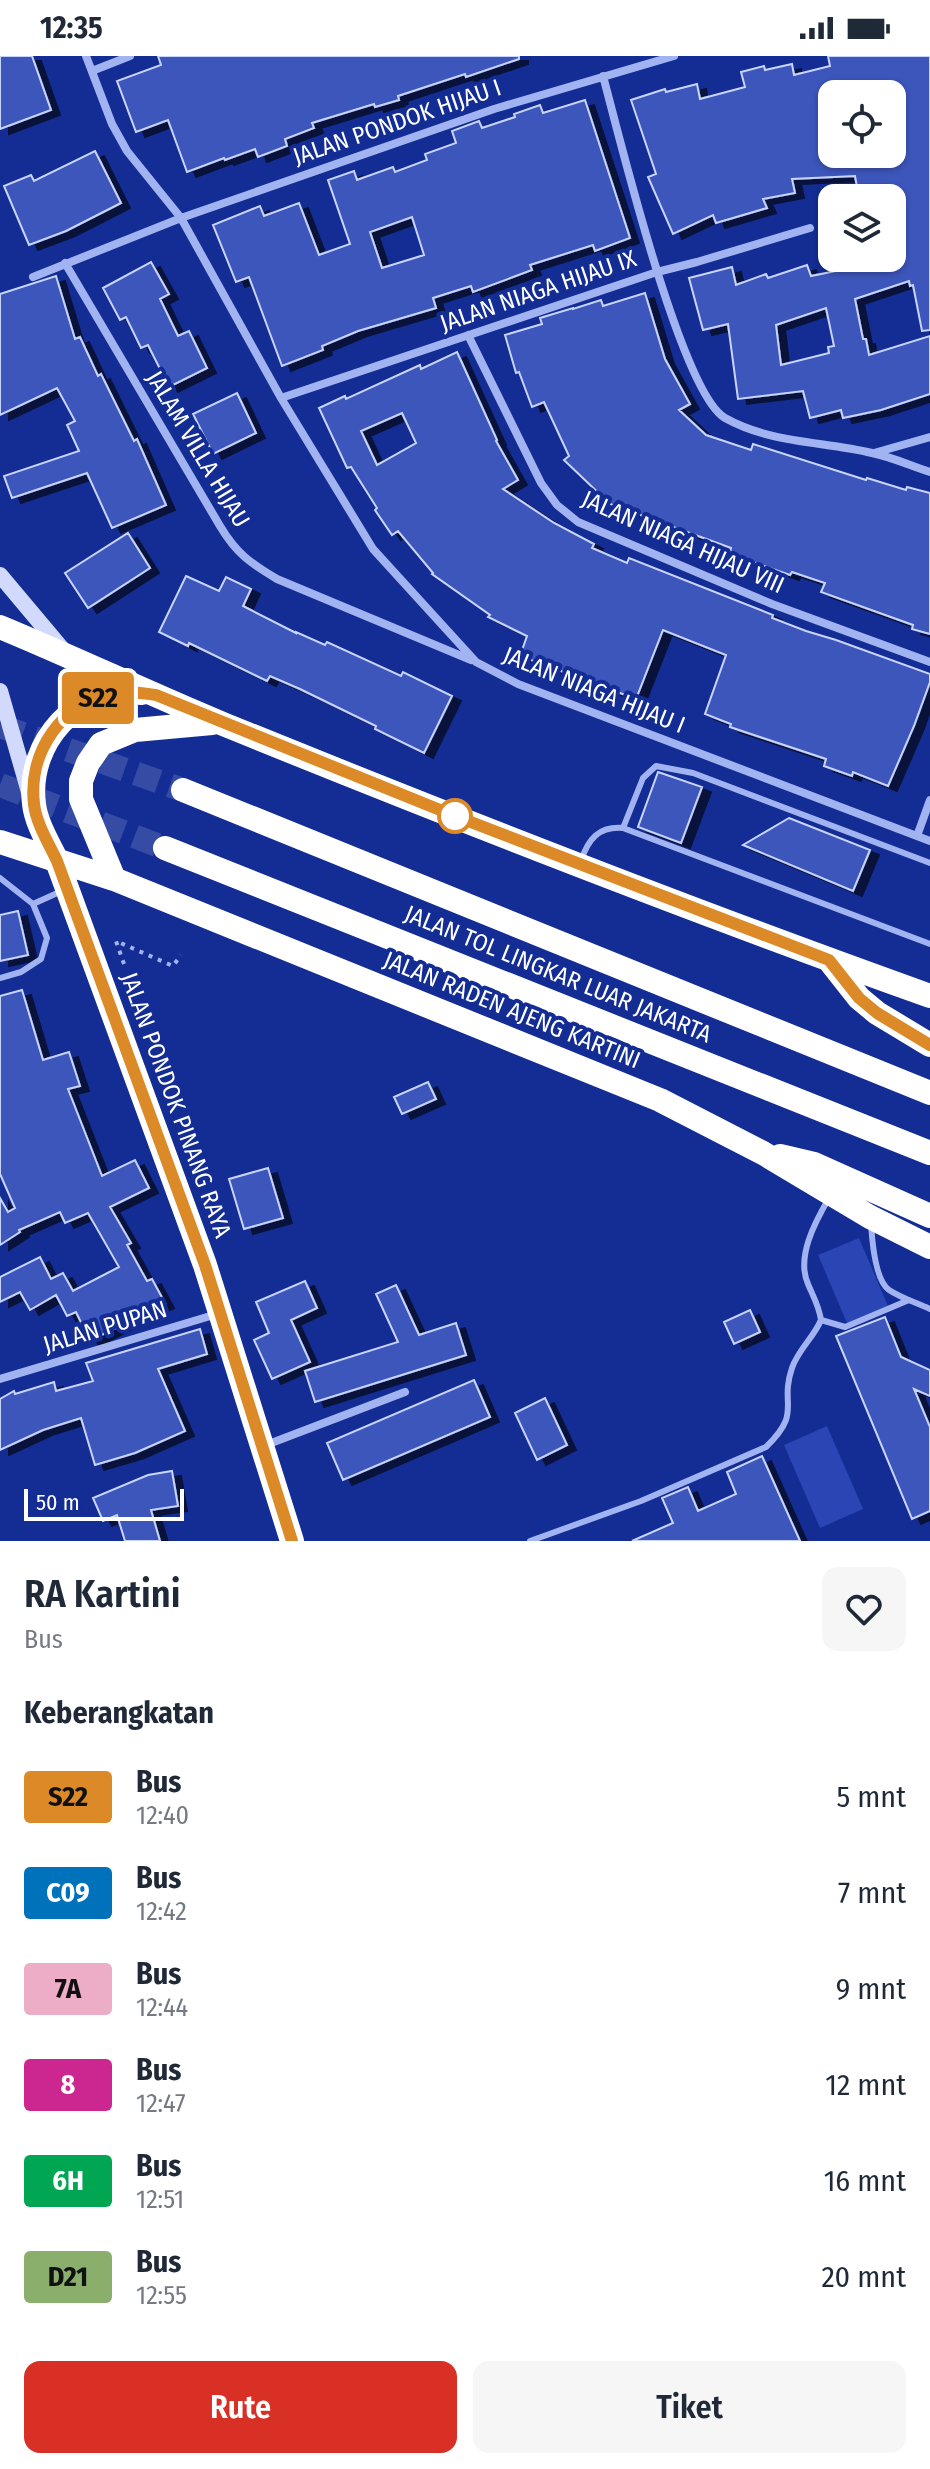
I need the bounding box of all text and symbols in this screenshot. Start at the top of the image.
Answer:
text: 12:35 [40,10,103,46]
street label: JALAN PONDOK HIJAU I [289,73,505,171]
map controls [818,80,906,272]
button: locate [818,80,906,168]
button: layers [818,184,906,272]
street label: JALAN NIAGA HIJAU IX [436,244,640,338]
street label: JALAM VILLA HIJAU [140,366,256,532]
street label: JALAN NIAGA HIJAU VIII [578,485,788,599]
street label: JALAN NIAGA HIJAU I [499,641,689,739]
line badge: S22 [52,672,144,724]
text: S22 [78,681,118,714]
unlabelled marker [438,799,472,833]
street label: JALAN TOL LINGKAR LUAR JAKARTA [400,899,716,1049]
street label: JALAN RADEN AJENG KARTINI [380,946,644,1074]
street label: JALAN PONDOK PINANG RAYA [115,969,237,1242]
street label: JALAN PUPAN [40,1295,170,1359]
scale bar [24,1485,184,1521]
text: 50 m [36,1489,80,1516]
button: heart [822,1567,906,1651]
text: RA Kartini [24,1571,181,1617]
text: Bus [24,1624,63,1655]
text: Keberangkatan [24,1695,214,1731]
text: Bus [136,1764,181,1800]
text: 5 mnt [836,1779,906,1815]
text: S22 [48,1780,88,1813]
text: 12:40 [136,1800,189,1831]
text: Bus [136,1860,181,1896]
text: 7 mnt [838,1875,906,1911]
text: C09 [46,1876,90,1909]
text: 12:42 [136,1896,187,1927]
text: Bus [136,1956,181,1992]
text: 9 mnt [836,1971,906,2007]
text: 7A [55,1972,81,2005]
text: 12:44 [136,1992,188,2023]
text: Bus [136,2052,181,2088]
text: 12 mnt [825,2067,906,2103]
text: 8 [61,2068,75,2101]
text: 12:47 [136,2088,186,2119]
text: Bus [136,2148,181,2184]
text: 16 mnt [824,2163,906,2199]
text: 6H [52,2164,84,2197]
text: 12:51 [136,2184,184,2215]
text: Bus [136,2244,181,2280]
text: 20 mnt [821,2259,906,2295]
text: D21 [48,2260,88,2293]
text: 12:55 [136,2280,187,2311]
button: Rute [24,2361,457,2453]
button: Tiket [473,2361,906,2453]

